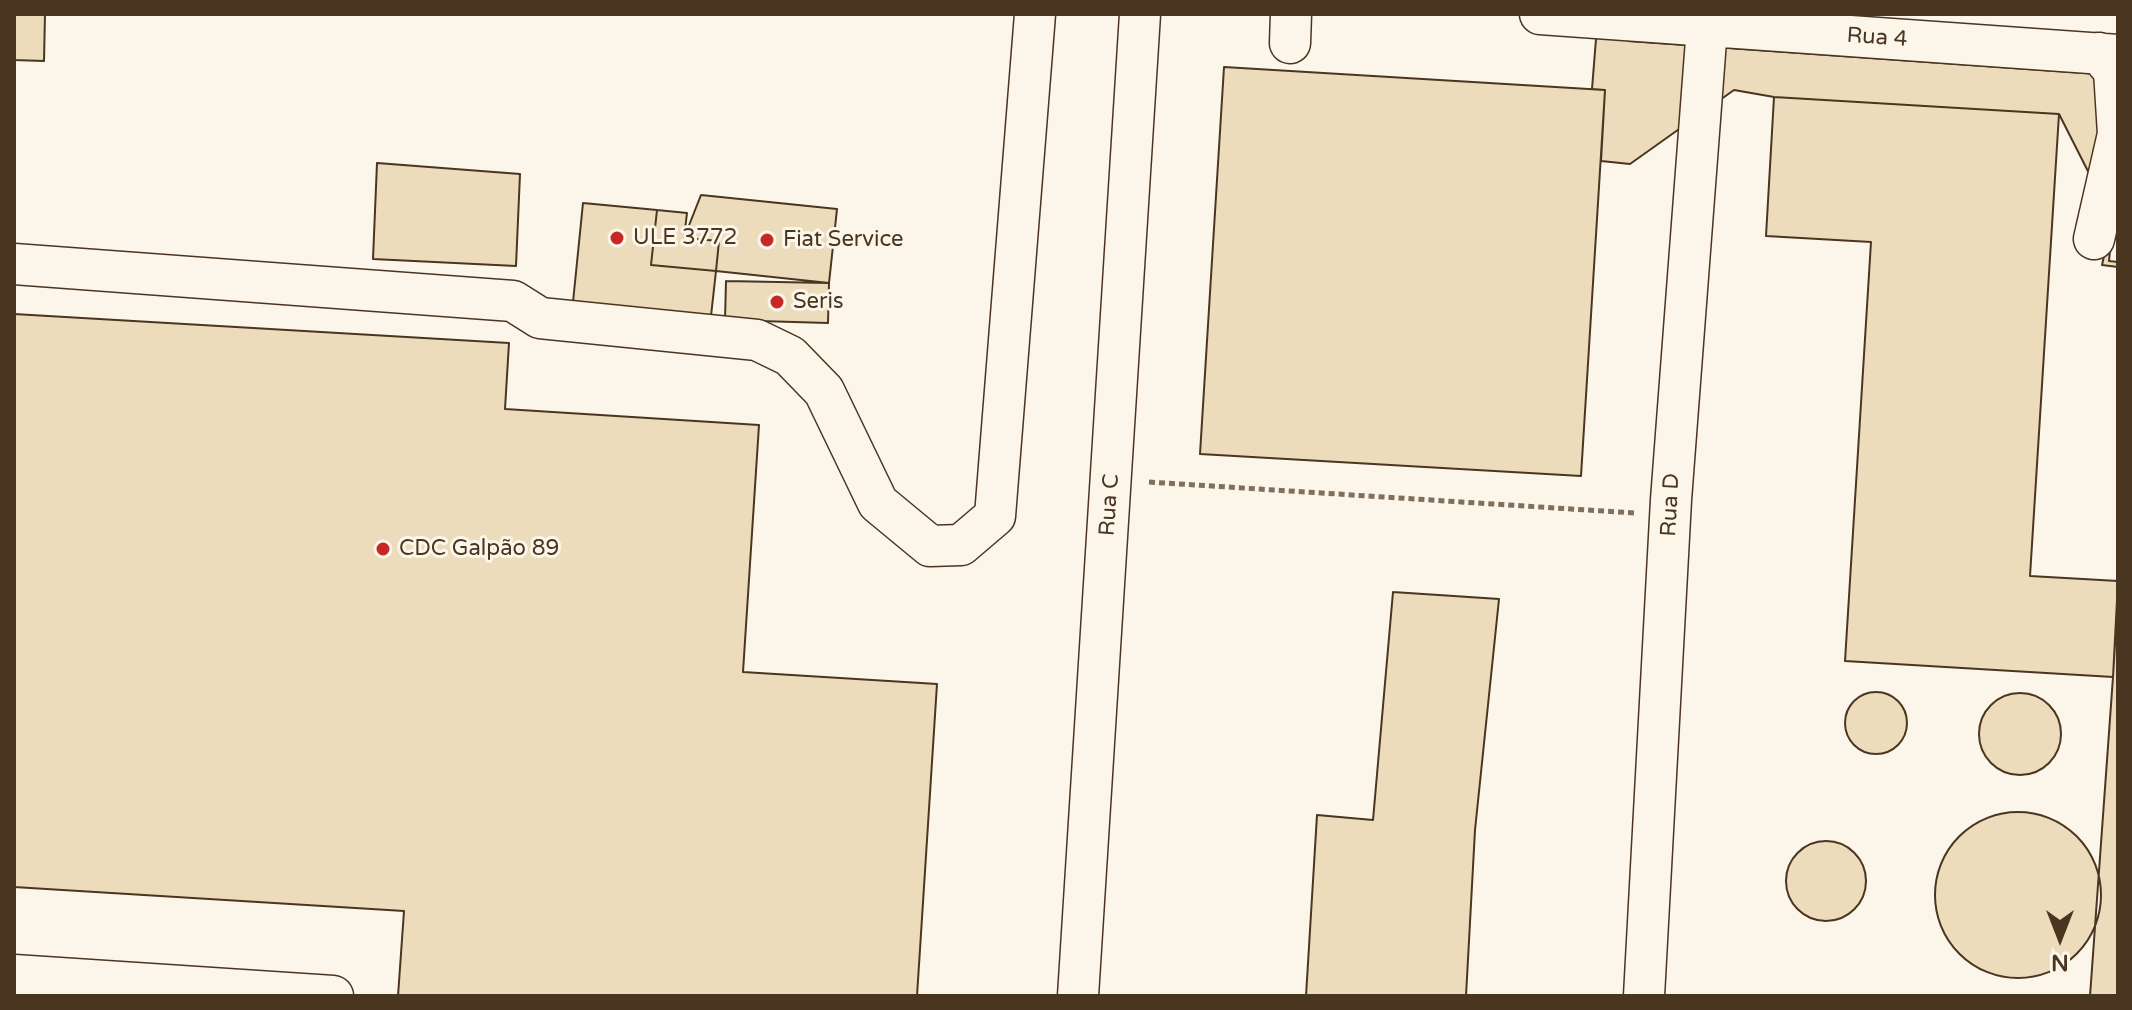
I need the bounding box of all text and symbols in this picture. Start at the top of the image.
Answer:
street label: Rua 4 [1846,23,1908,53]
place label: ULE 3772 [633,225,737,251]
place label: Fiat Service [783,227,903,253]
marker: ULE 3772 [608,229,626,247]
marker: Fiat Service [758,231,776,249]
place label: Seris [793,289,843,315]
marker: Seris [768,293,786,311]
street label: Rua C [1095,473,1125,537]
street label: Rua D [1656,473,1686,537]
place label: CDC Galpão 89 [399,536,559,562]
marker: CDC Galpão 89 [374,540,392,558]
north arrow [2020,898,2100,978]
text: N [2051,949,2069,975]

